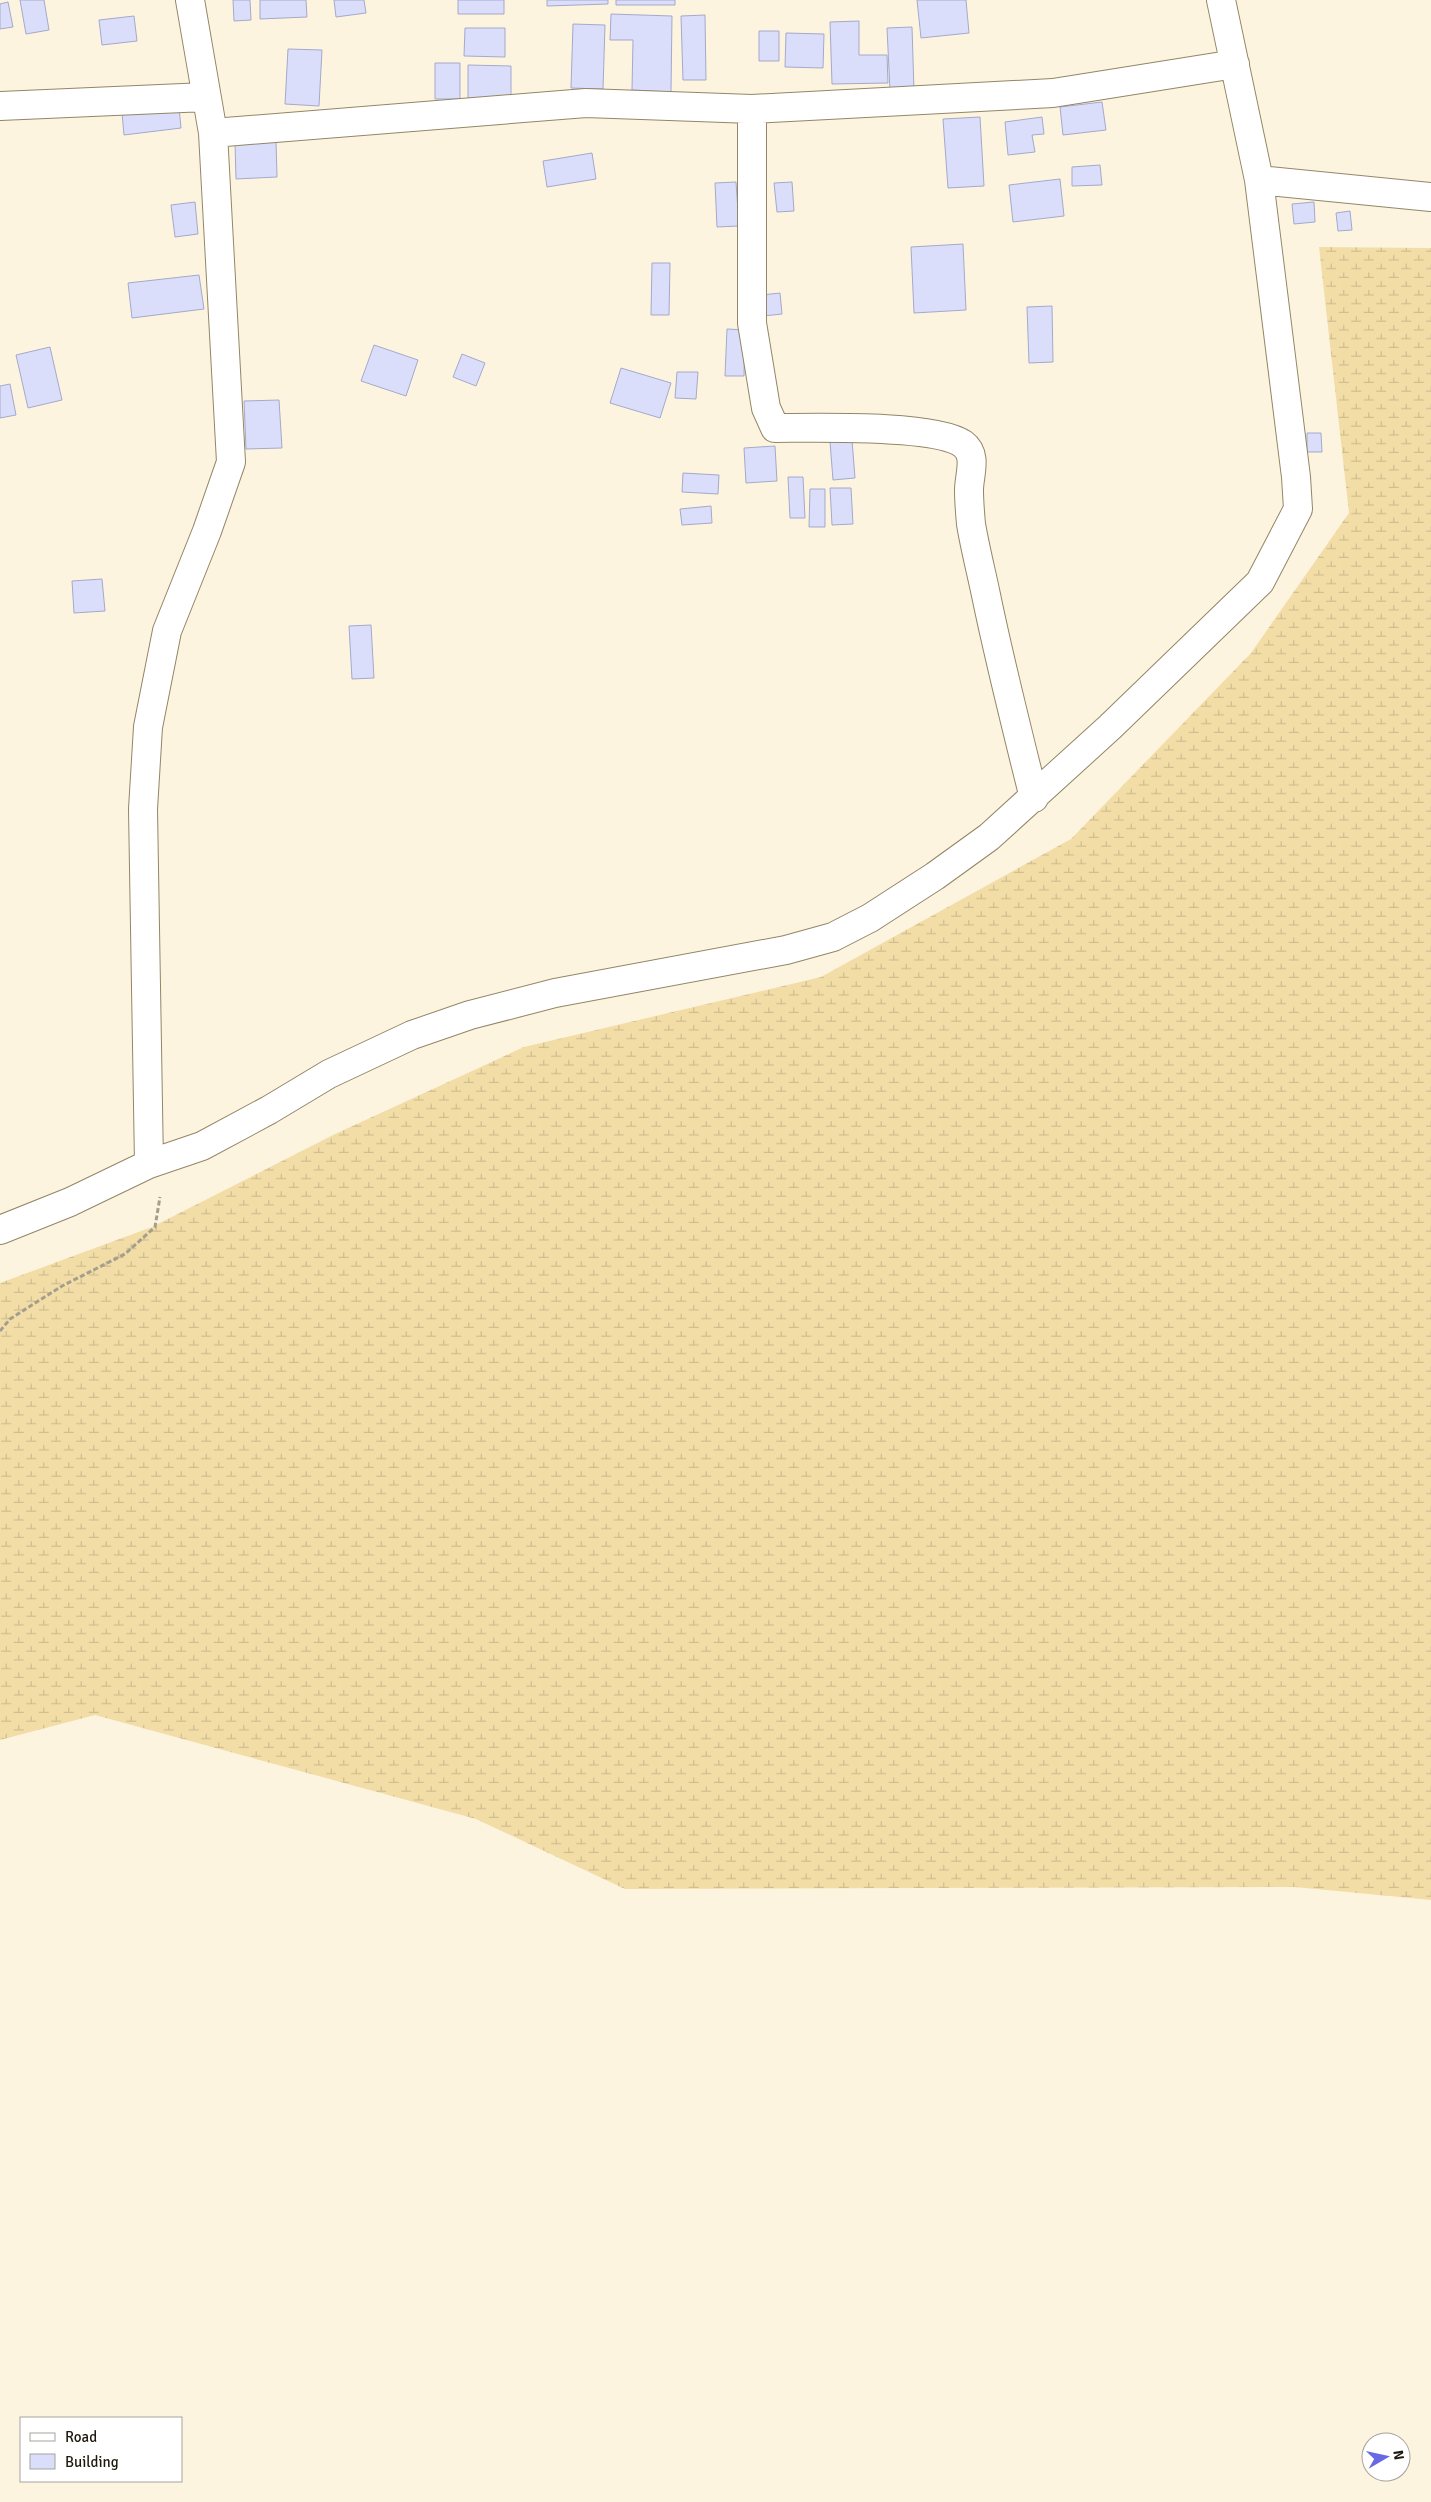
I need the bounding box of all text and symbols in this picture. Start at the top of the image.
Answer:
legend [20,2417,182,2482]
text: Road [65,2428,97,2446]
north arrow [1361,2432,1411,2482]
text: N [1389,2449,1408,2461]
text: Building [65,2453,119,2471]

